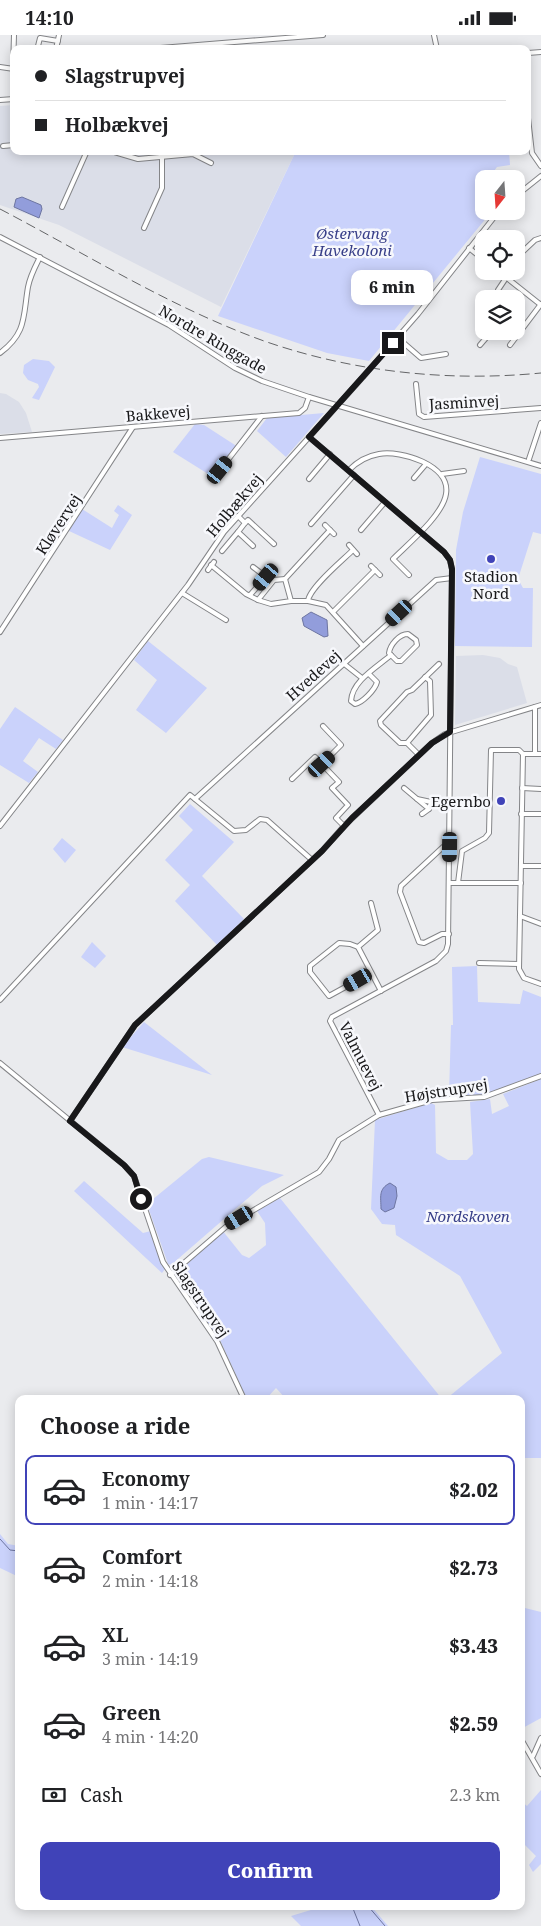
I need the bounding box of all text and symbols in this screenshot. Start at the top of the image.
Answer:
text: 14:10 [25,5,74,31]
text: Slagstrupvej [65,63,185,89]
text: Holbækvej [65,112,169,138]
north arrow [475,170,525,220]
map controls [475,170,525,340]
park label: Østervang Havekoloni [311,223,392,260]
button: locate [475,230,525,280]
callout: 6 min [352,271,434,305]
text: 6 min [369,276,415,298]
button: layers [475,290,525,340]
street label: Nordre Ringgade [155,300,271,378]
route end [382,332,404,354]
street label: Jasminvej [427,390,500,414]
street label: Bakkevej [125,400,191,426]
car [204,454,235,486]
street label: Holbækvej [202,469,266,541]
street label: Kløvervej [31,490,85,558]
marker: Stadion Nord [485,553,497,565]
car [250,561,281,593]
place label: Stadion Nord [464,566,518,603]
car [382,597,415,629]
street label: Hvedevej [281,645,345,705]
car [305,748,338,780]
place label: Egernbo [431,791,491,811]
marker: Egernbo [495,795,507,807]
car [442,832,457,862]
car [341,966,374,994]
street label: Valmuevej [335,1018,387,1094]
street label: Højstrupvej [403,1074,489,1106]
route start [130,1188,152,1210]
car [222,1204,255,1232]
park label: Nordskoven [425,1206,510,1226]
street label: Slagstrupvej [168,1257,234,1341]
text: Choose a ride [40,1410,190,1440]
text: Economy [102,1466,190,1492]
icon: car [42,1468,87,1513]
text: $2.02 [449,1477,498,1503]
text: 1 min · 14:17 [102,1492,198,1514]
text: Comfort [102,1544,182,1570]
icon: car [42,1546,87,1591]
text: $2.73 [449,1555,498,1581]
text: 2 min · 14:18 [102,1570,198,1592]
text: XL [102,1622,128,1648]
icon: car [42,1624,87,1669]
text: $3.43 [449,1633,498,1659]
text: 3 min · 14:19 [102,1648,198,1670]
text: Green [102,1700,161,1726]
icon: car [42,1702,87,1747]
text: $2.59 [449,1711,498,1737]
text: 4 min · 14:20 [102,1726,198,1748]
icon: cash [40,1781,68,1809]
text: Cash [80,1782,123,1808]
text: 2.3 km [449,1784,500,1806]
button: Confirm [40,1842,500,1900]

